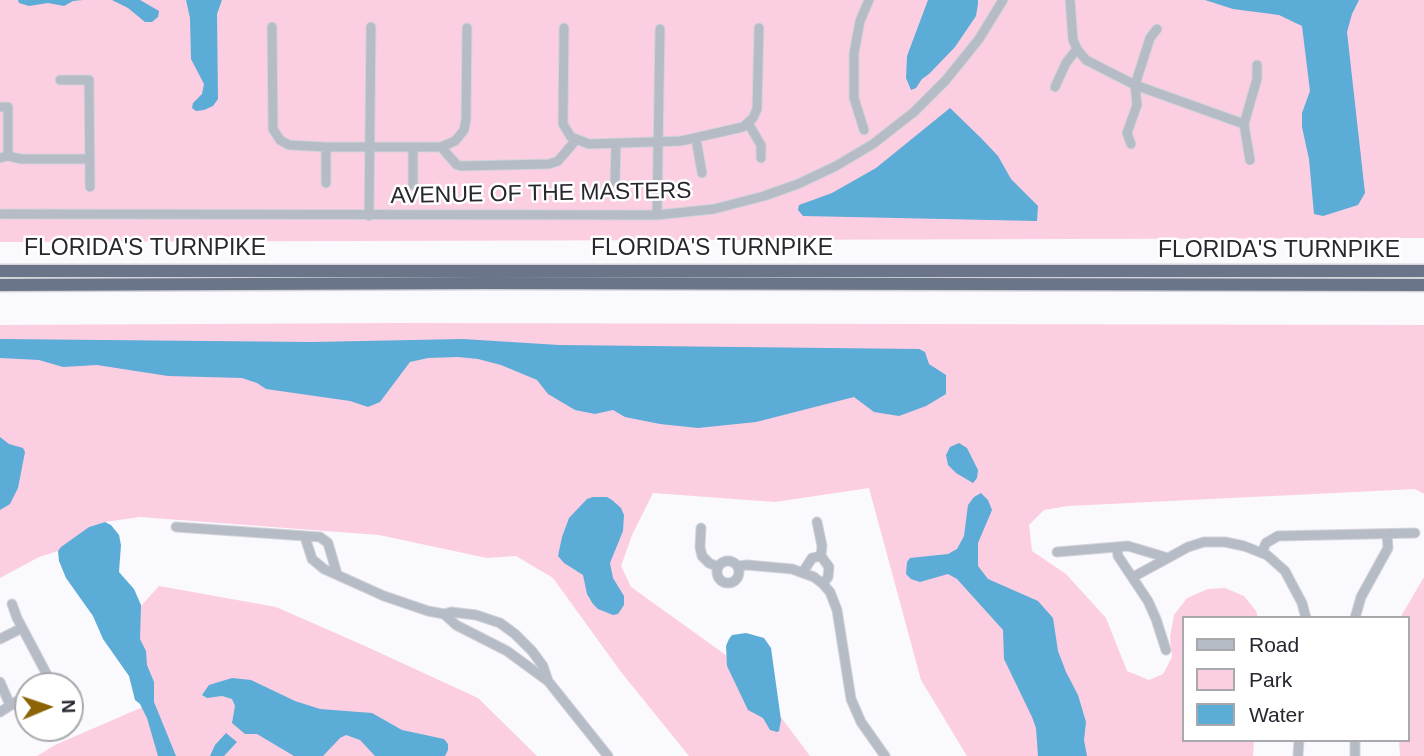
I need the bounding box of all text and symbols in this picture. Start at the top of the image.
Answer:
street label: AVENUE OF THE MASTERS [390,178,692,210]
street label: FLORIDA'S TURNPIKE [24,235,266,263]
street label: FLORIDA'S TURNPIKE [591,235,833,263]
street label: FLORIDA'S TURNPIKE [1158,237,1400,265]
legend [1182,616,1410,742]
text: Road [1249,633,1299,656]
text: Park [1249,668,1292,691]
north arrow [14,672,84,742]
text: N [58,699,79,714]
text: Water [1249,703,1304,726]

